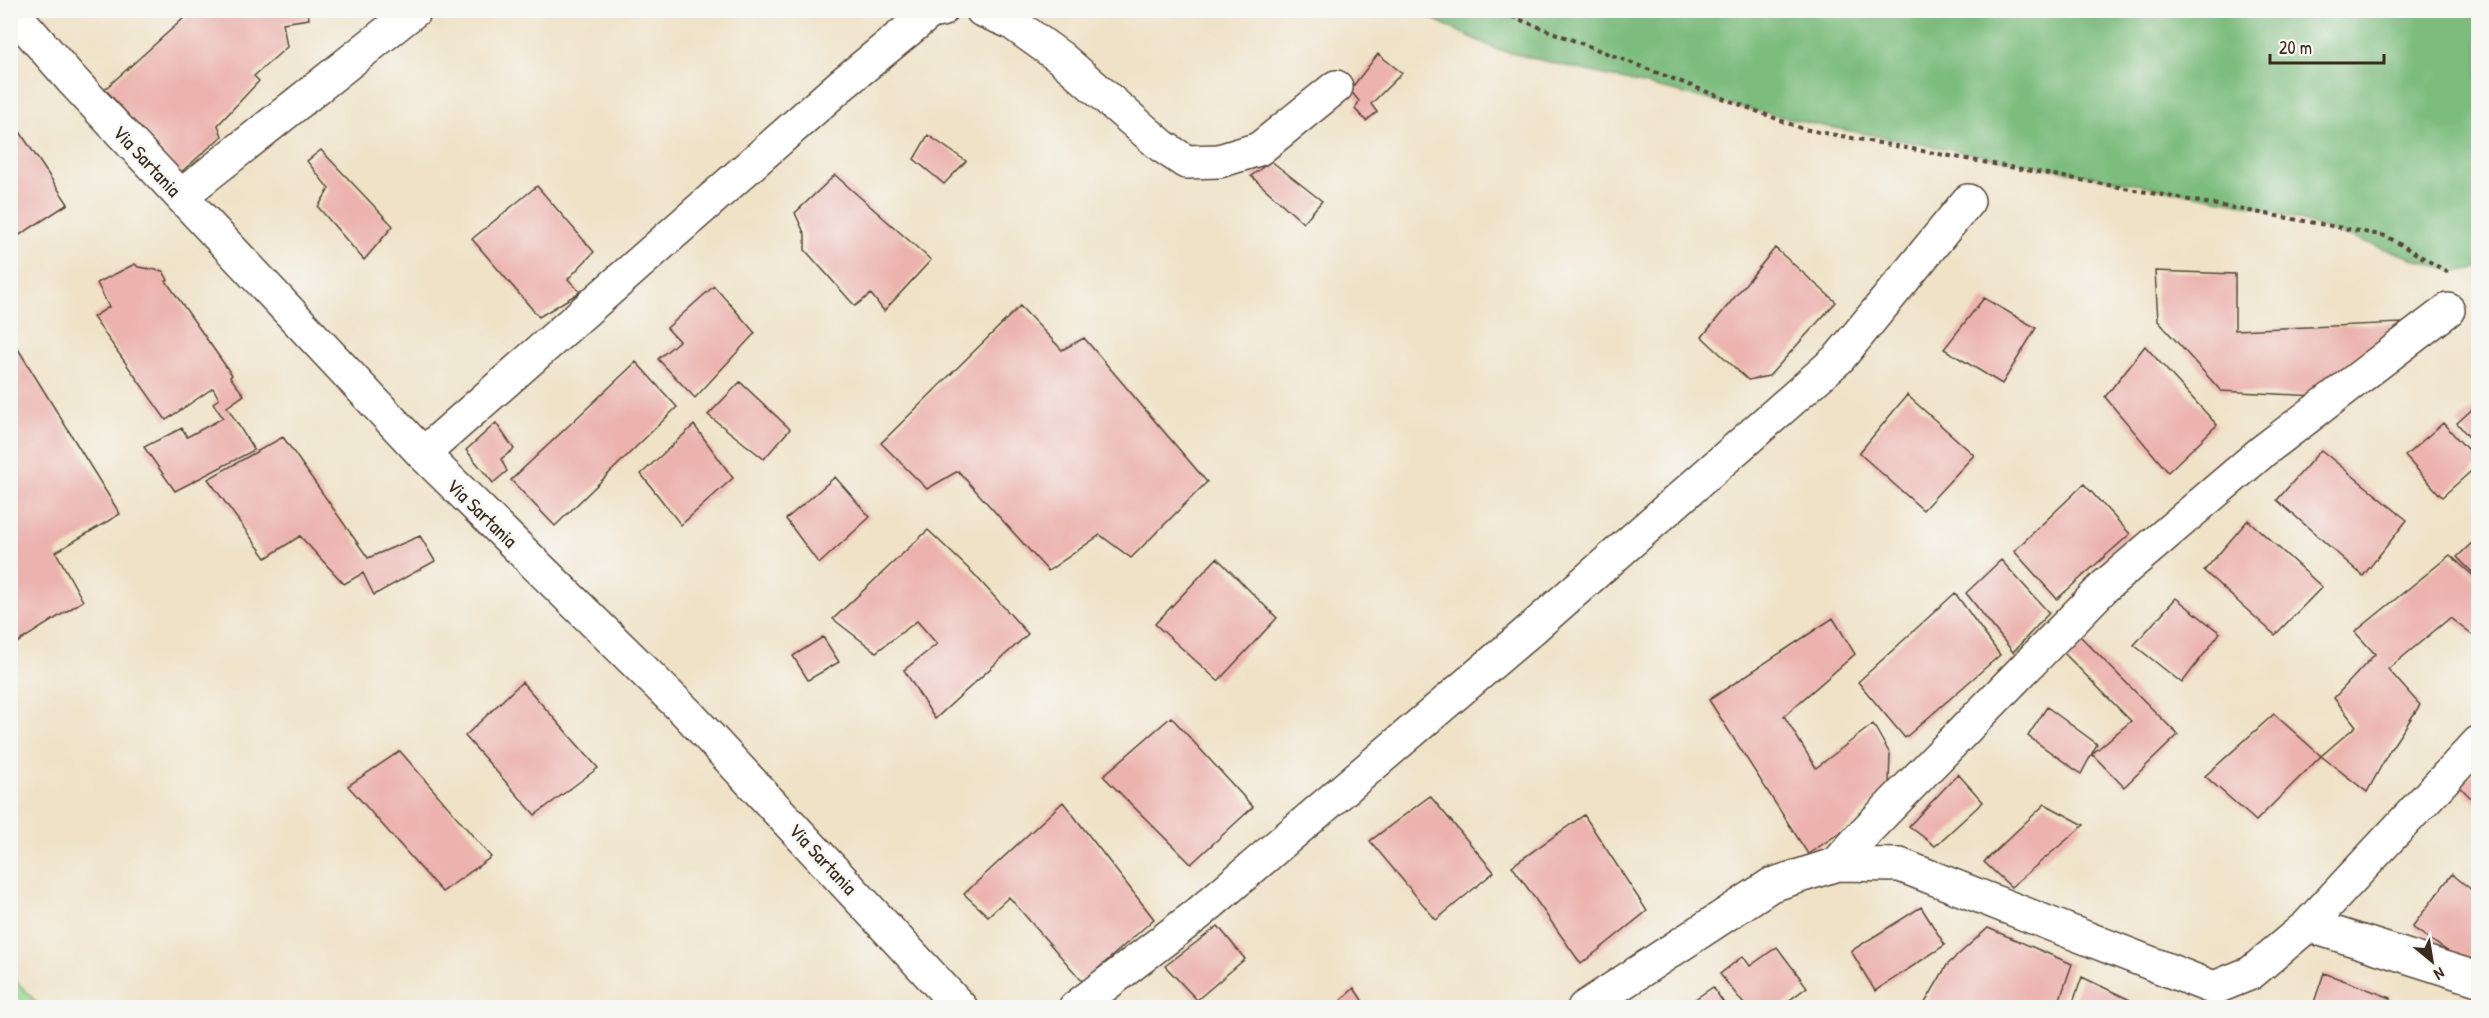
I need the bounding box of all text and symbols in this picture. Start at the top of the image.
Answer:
scale bar [2270,27,2384,65]
text: 20 m [2279,35,2312,60]
street label: Via Sartania [107,119,188,203]
street label: Via Sartania [441,472,524,553]
street label: Via Sartania [783,817,864,901]
north arrow [2402,931,2462,991]
text: N [2430,962,2449,986]

